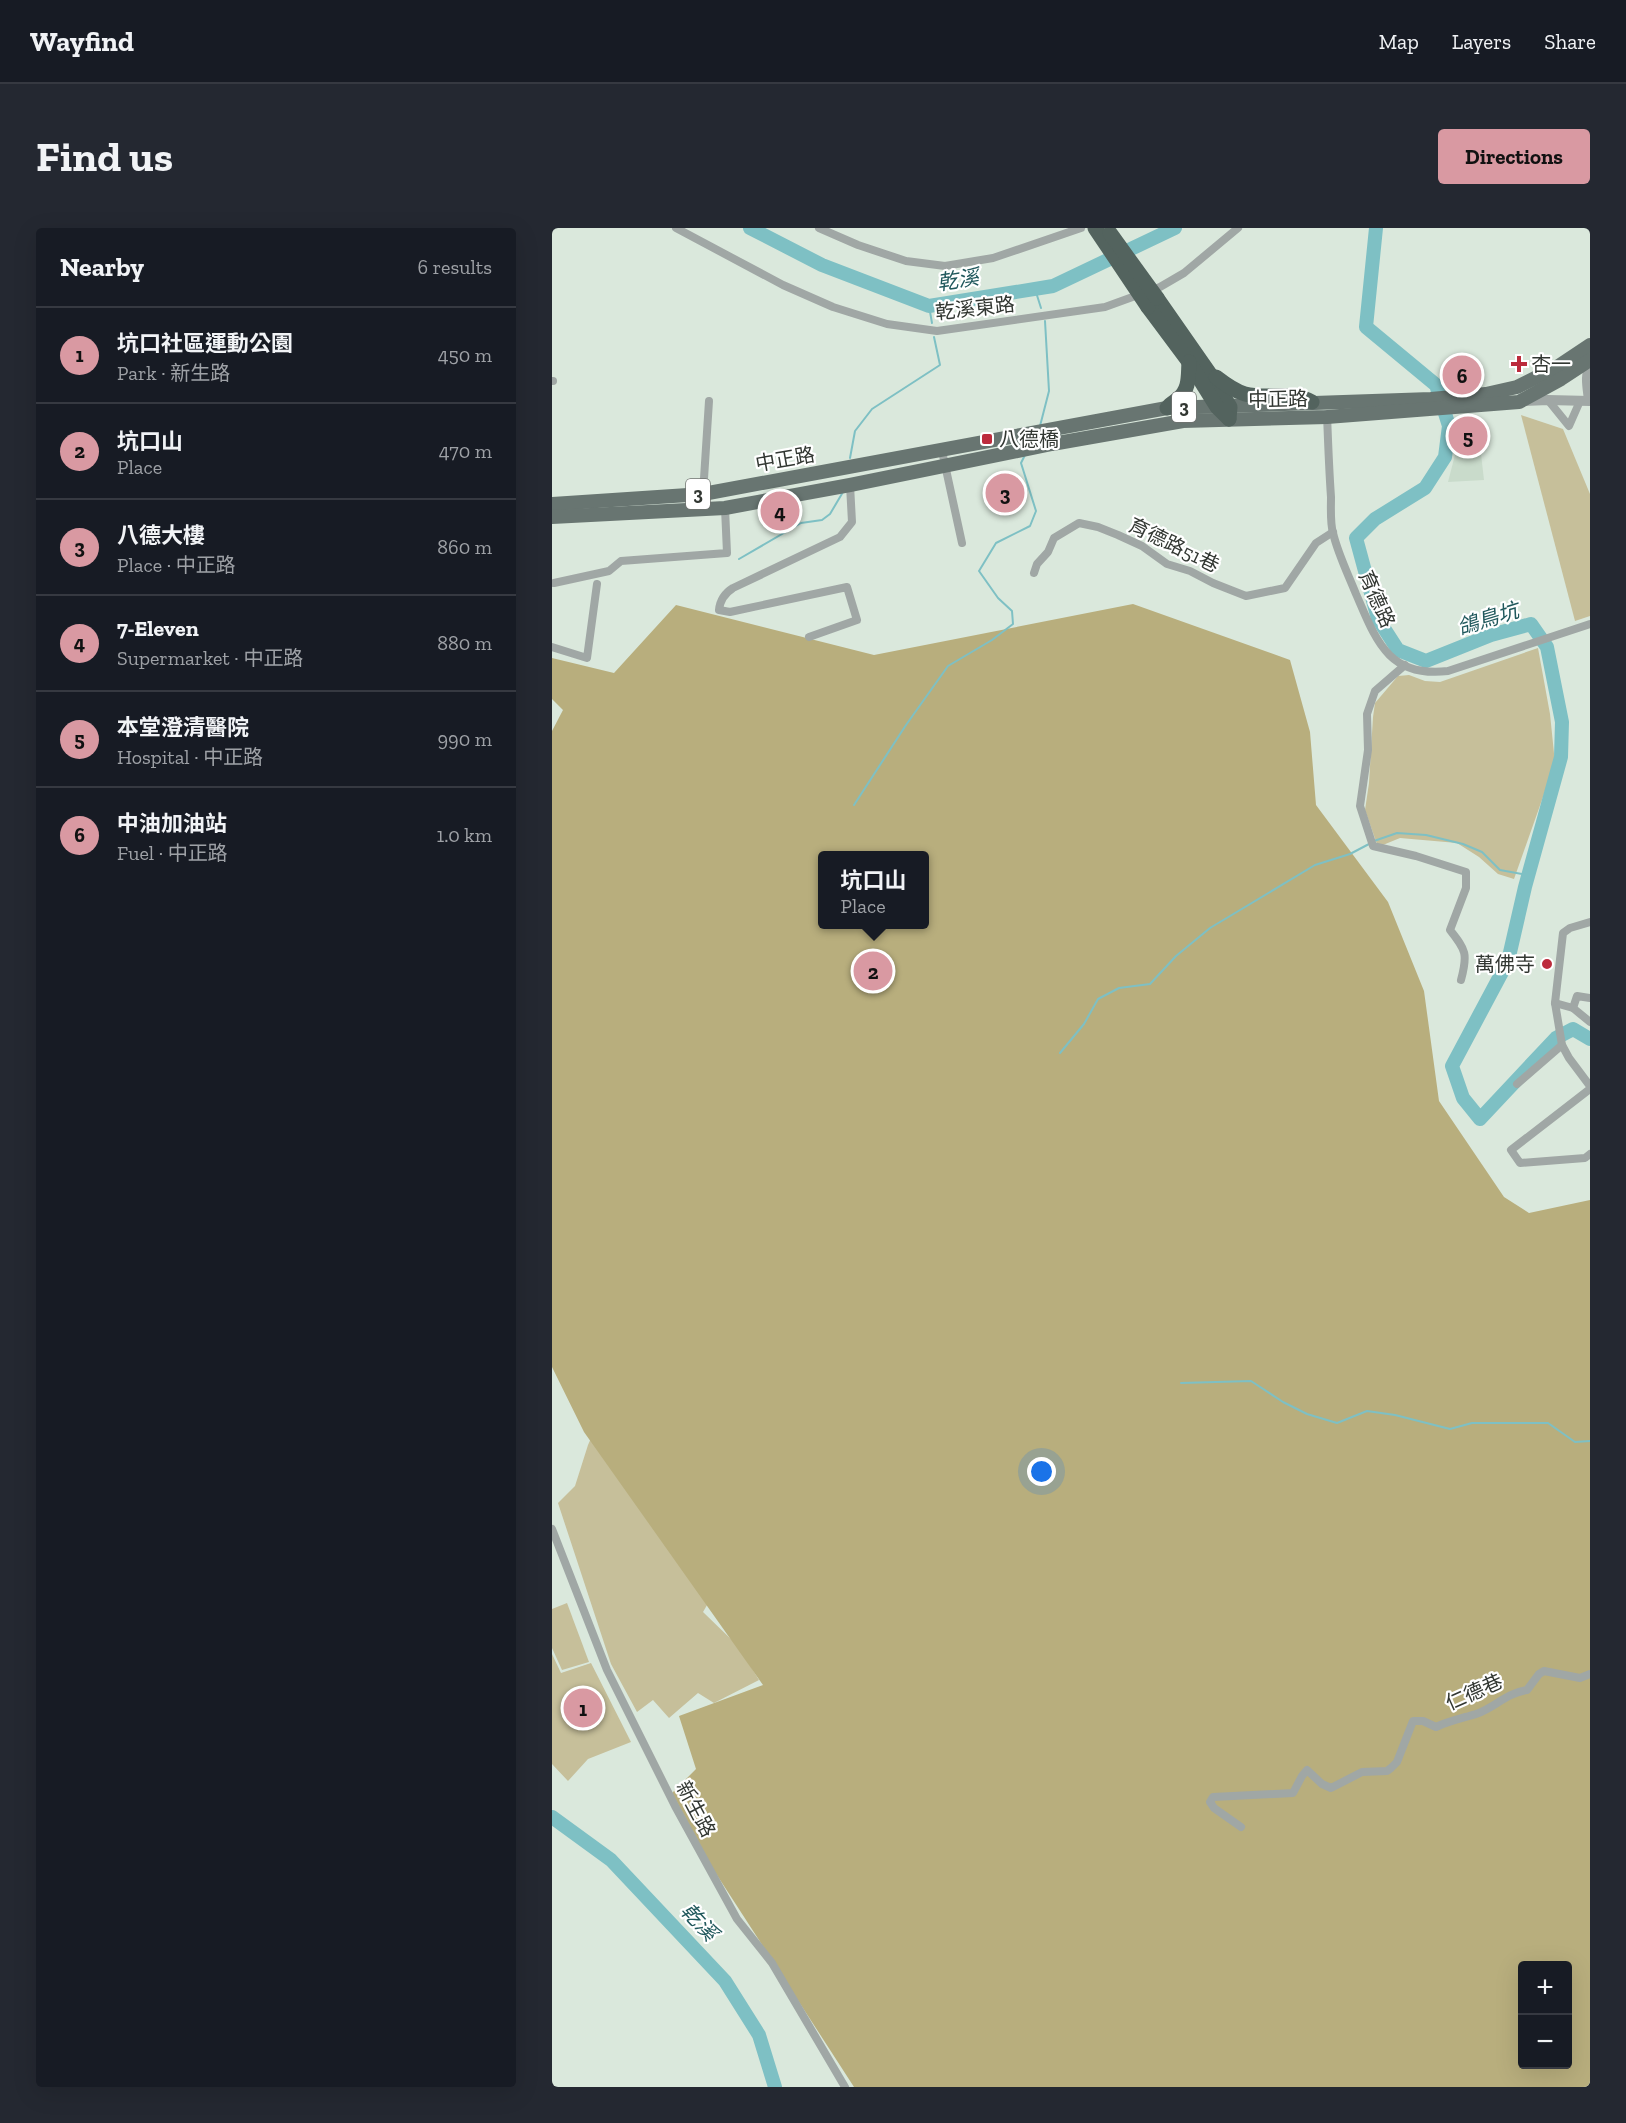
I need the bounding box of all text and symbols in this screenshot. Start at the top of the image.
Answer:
text: Wayfind [30,25,134,58]
text: Map [1379,29,1419,54]
text: Layers [1452,29,1511,54]
text: Share [1544,29,1596,54]
button: Directions [1438,129,1590,184]
text: Find us [36,131,173,182]
text: Nearby [60,251,144,283]
text: 6 results [418,255,492,279]
water label: 乾溪 [935,263,984,295]
street label: 乾溪東路 [934,292,1016,324]
text: 坑口社區運動公園 [117,330,293,357]
text: 1 [75,343,84,367]
text: 450 m [438,343,492,367]
pin: 6 [1442,352,1482,398]
place label: 杏一 [1531,352,1571,376]
marker: 杏一 [1512,357,1526,371]
text: Park · 新生路 [117,361,230,385]
street label: 中正路 [1248,386,1308,412]
road number: 3 [1172,392,1196,422]
pin: 5 [1448,414,1488,458]
place label: 八德橋 [999,427,1059,451]
text: 坑口山 [117,428,183,455]
marker: 八德橋 [980,432,994,446]
text: 2 [74,439,85,463]
text: 470 m [439,439,492,463]
street label: 中正路 [753,442,817,476]
text: Place [117,455,162,479]
pin: 3 [986,470,1024,516]
road number: 3 [686,479,710,509]
pin: 4 [760,488,800,534]
street label: 育德路51巷 [1125,513,1223,577]
text: 八德大樓 [117,522,205,549]
text: 3 [74,535,85,559]
text: 860 m [437,535,492,559]
text: Place · 中正路 [117,553,236,577]
street label: 育德路 [1354,567,1400,631]
water label: 鴿鳥坑 [1454,596,1525,640]
text: 7-Eleven [117,615,199,642]
text: 4 [74,631,85,655]
text: 880 m [437,631,492,655]
text: Supermarket · 中正路 [117,646,303,670]
text: 本堂澄清醫院 [117,714,249,741]
text: 5 [74,727,85,751]
text: 990 m [437,727,492,751]
text: Hospital · 中正路 [117,745,263,769]
text: 中油加油站 [117,810,227,837]
text: 6 [74,823,85,847]
text: 1.0 km [437,823,492,847]
text: Fuel · 中正路 [117,841,228,865]
popup [818,851,929,929]
text: 坑口山 [840,867,907,894]
text: Place [840,894,886,918]
pin: 2 [854,948,892,994]
place label: 萬佛寺 [1475,952,1535,976]
marker: 萬佛寺 [1540,957,1554,971]
your location [1027,1457,1056,1486]
street label: 仁德巷 [1442,1669,1506,1715]
pin: 1 [564,1686,603,1730]
street label: 新生路 [671,1777,721,1841]
water label: 乾溪 [676,1898,725,1948]
map controls [1518,1961,1572,2069]
button: + [1518,1961,1572,2015]
button: − [1518,2015,1572,2069]

